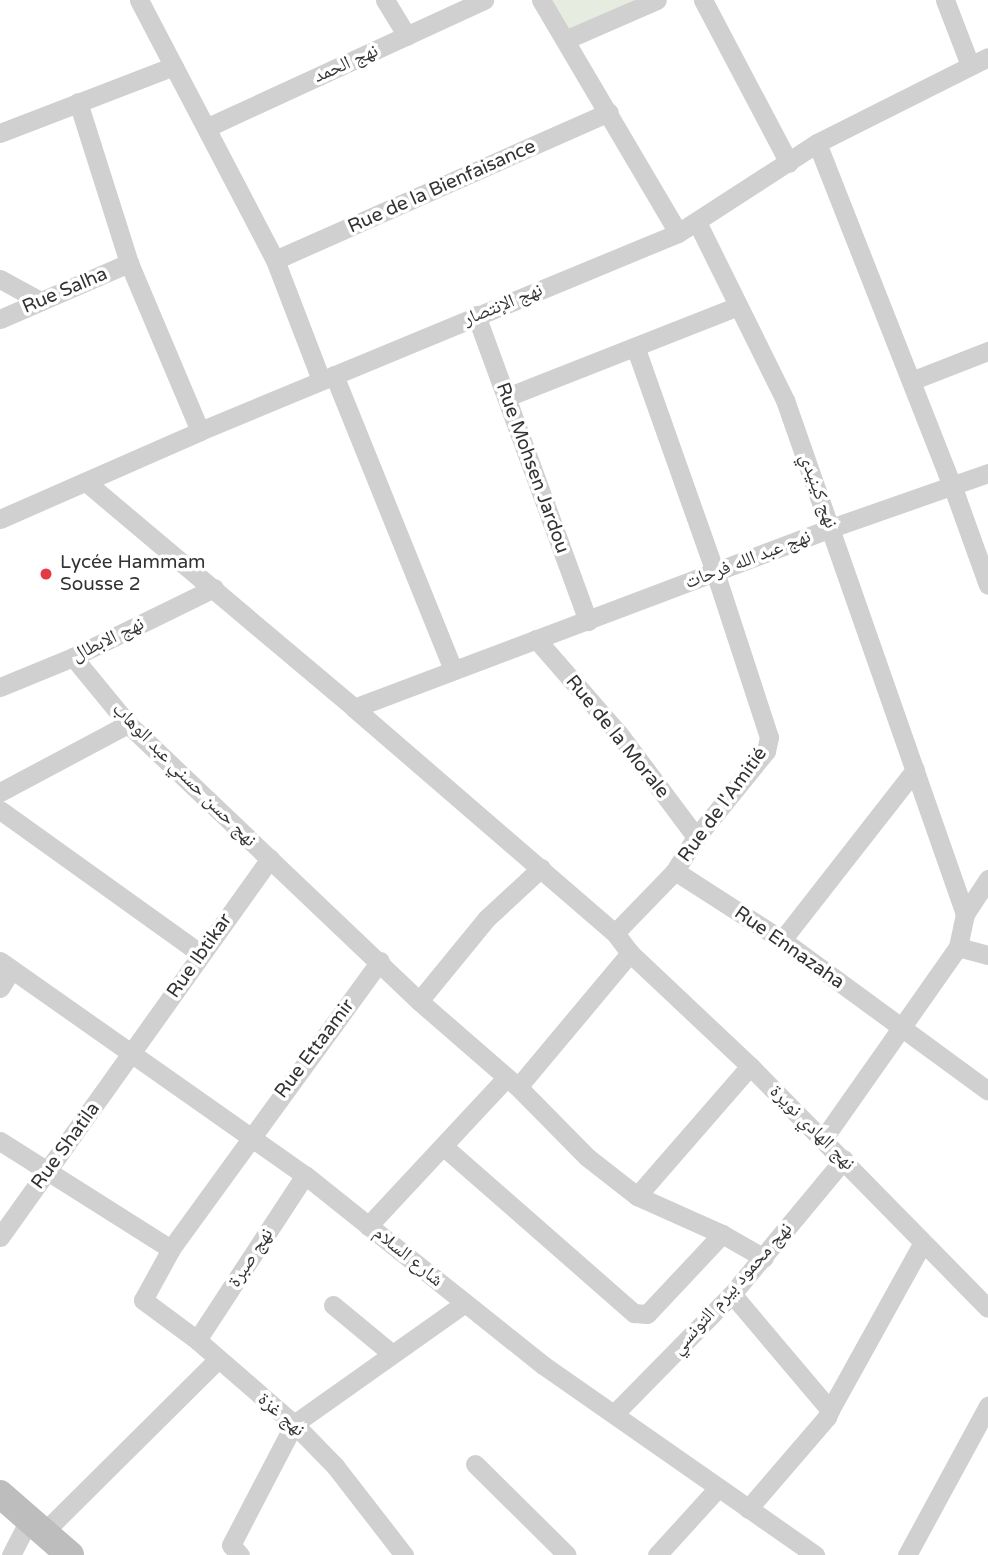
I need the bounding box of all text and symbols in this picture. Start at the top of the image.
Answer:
street label: نهج الحمد [310,40,382,88]
street label: Rue de la Bienfaisance [345,135,539,239]
street label: Rue Salha [19,263,111,319]
street label: نهج الإنتصار [460,279,546,331]
street label: Rue Mohsen Jardou [491,380,573,556]
street label: نهج كينيدي [794,450,842,532]
street label: نهج عبد الله فرحات [682,526,814,594]
place label: Lycée Hammam Sousse 2 [60,552,206,596]
marker: Lycée Hammam Sousse 2 [38,566,54,582]
street label: نهج الابطال [68,613,148,667]
street label: Rue de la Morale [560,671,674,803]
street label: نهج حسن حسني عبد الوهاب [107,698,261,852]
street label: Rue de l'Amitié [674,743,772,867]
street label: Rue Ennazaha [730,902,848,994]
street label: Rue Ibtikar [163,909,237,1003]
street label: Rue Ettaamir [270,995,360,1103]
street label: نهج الهادي نويرة [765,1081,859,1175]
street label: Rue Shatila [27,1098,105,1194]
street label: نهج محمود بيرم التونسي [667,1218,797,1360]
street label: شارع السلام [369,1222,447,1292]
street label: نهج صبرة [223,1224,279,1292]
street label: نهج غزة [253,1388,309,1442]

